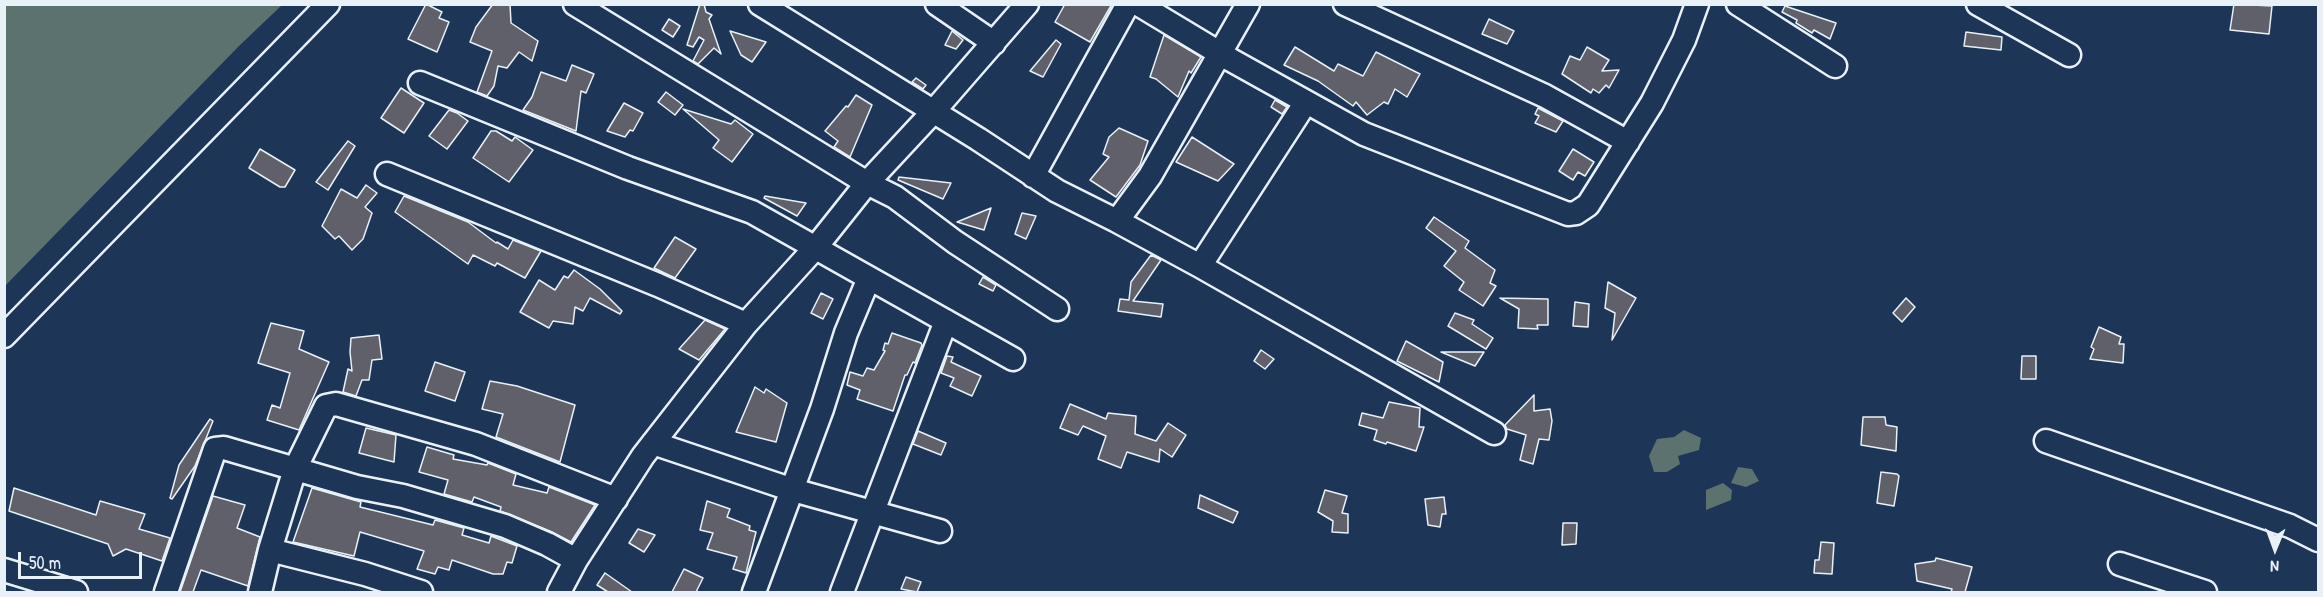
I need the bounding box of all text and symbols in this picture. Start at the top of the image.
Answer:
north arrow [2245,519,2305,579]
scale bar [21,540,146,578]
text: 50 m [29,550,61,575]
text: N [2270,556,2279,578]

